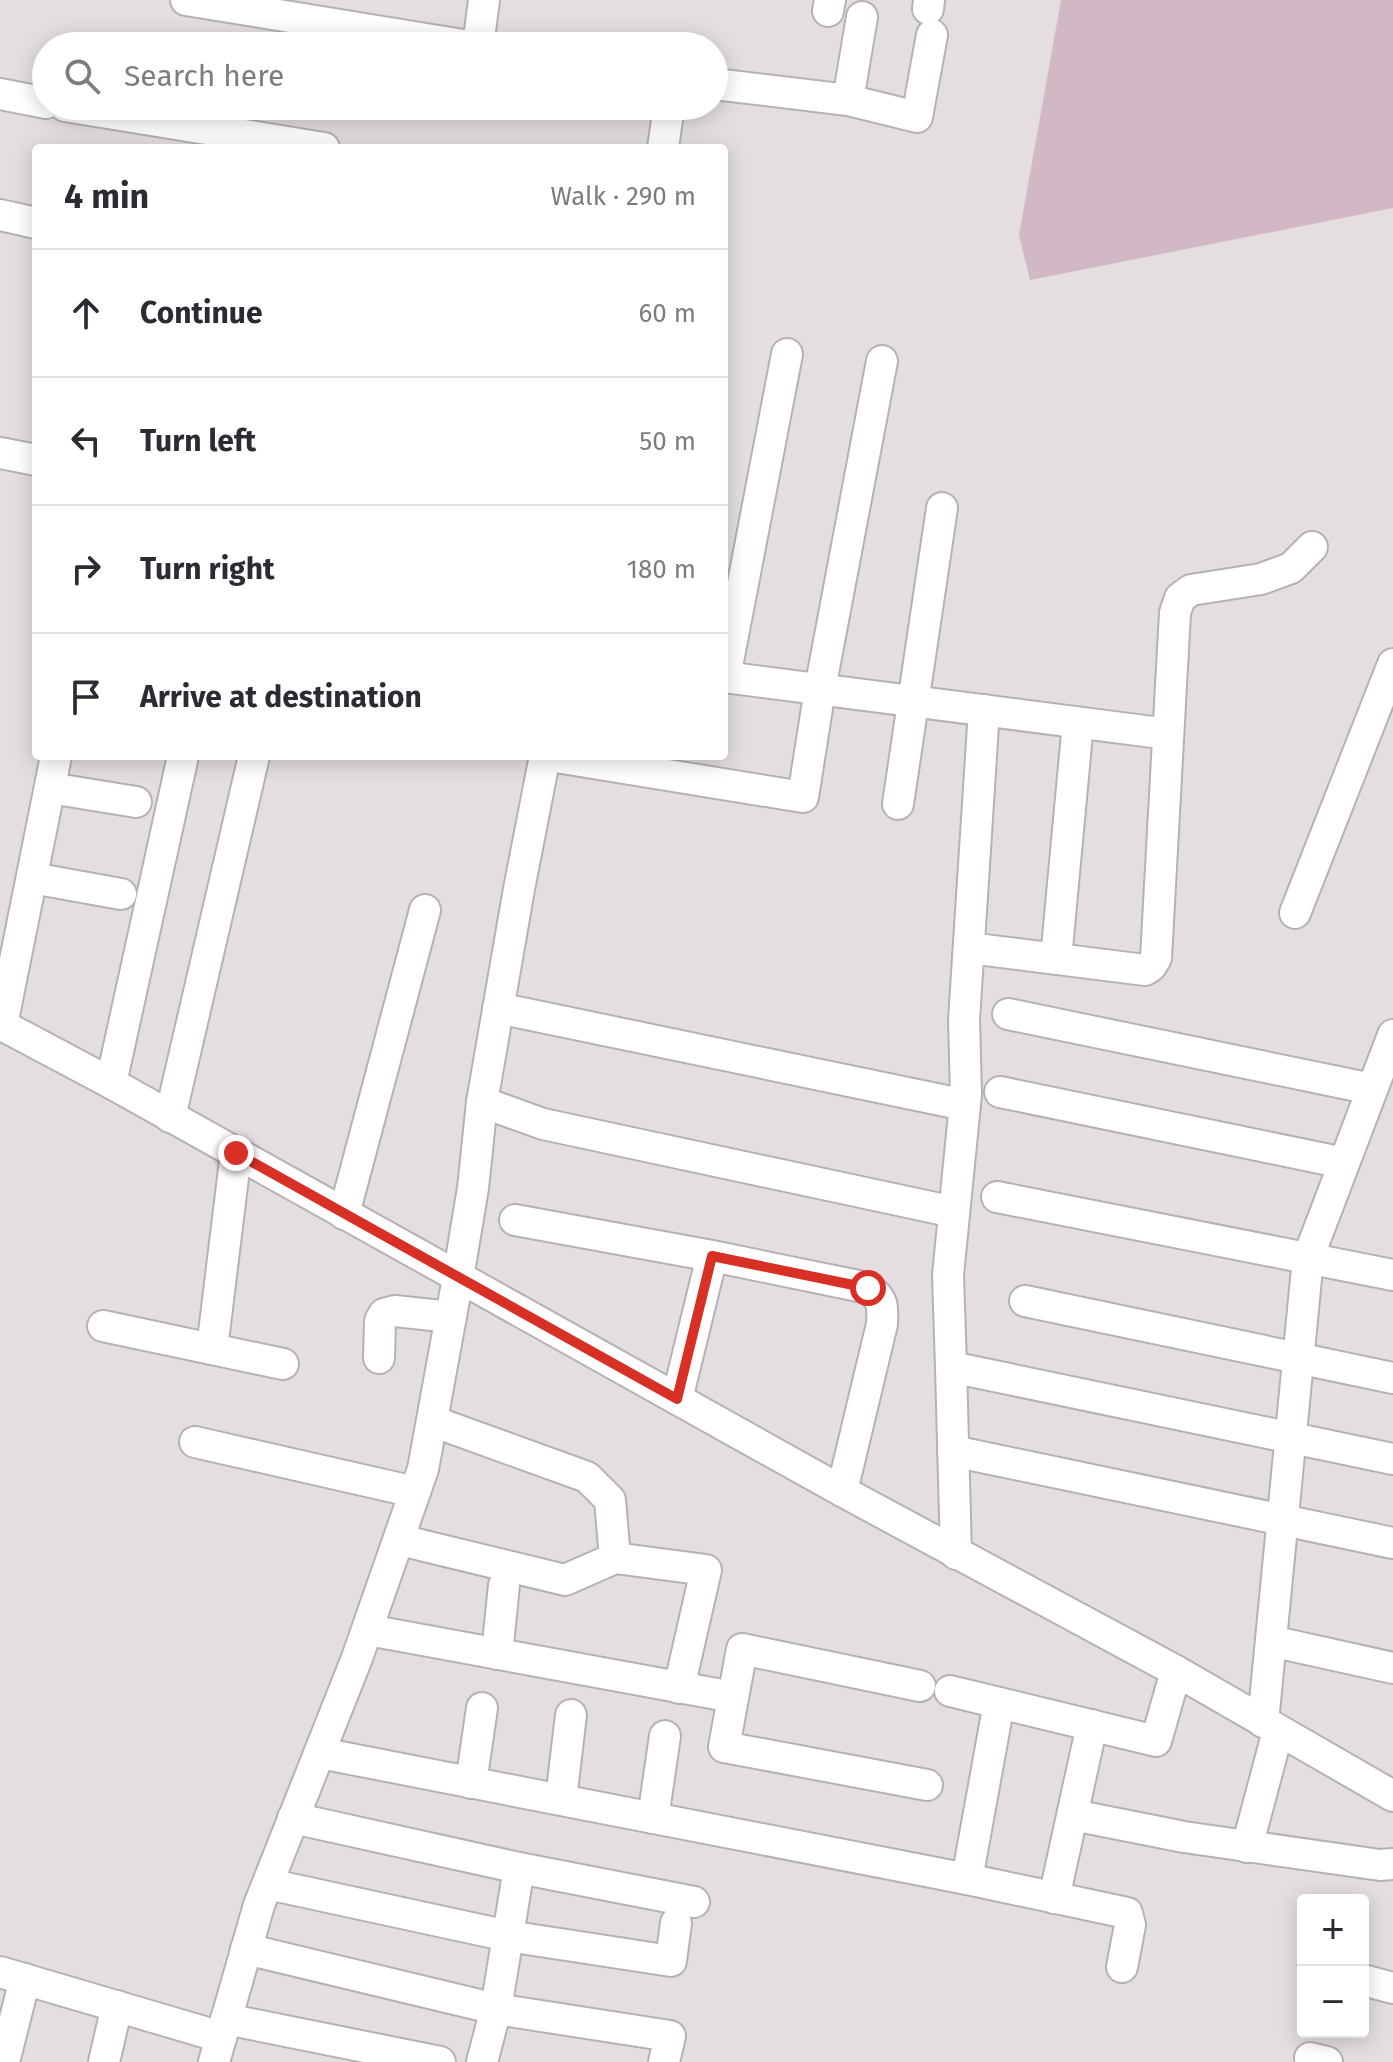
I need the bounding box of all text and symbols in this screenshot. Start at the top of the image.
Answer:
search box [32,32,728,120]
icon: search [60,54,104,98]
text: Search here [124,58,284,94]
text: 4 min [64,176,149,217]
text: Walk · 290 m [551,181,696,212]
icon: ahead [64,291,108,335]
text: Continue [140,295,263,331]
text: 60 m [638,298,696,329]
icon: left [64,419,108,463]
text: Turn left [140,423,256,459]
text: 50 m [639,426,696,457]
icon: right [64,547,108,591]
text: Turn right [140,551,275,587]
text: 180 m [627,554,696,585]
icon: arrive [64,675,108,719]
text: Arrive at destination [140,679,422,715]
route end [218,1135,254,1171]
route start [850,1270,886,1306]
map controls [1297,1894,1369,2038]
button: + [1297,1894,1369,1966]
button: − [1297,1966,1369,2038]

